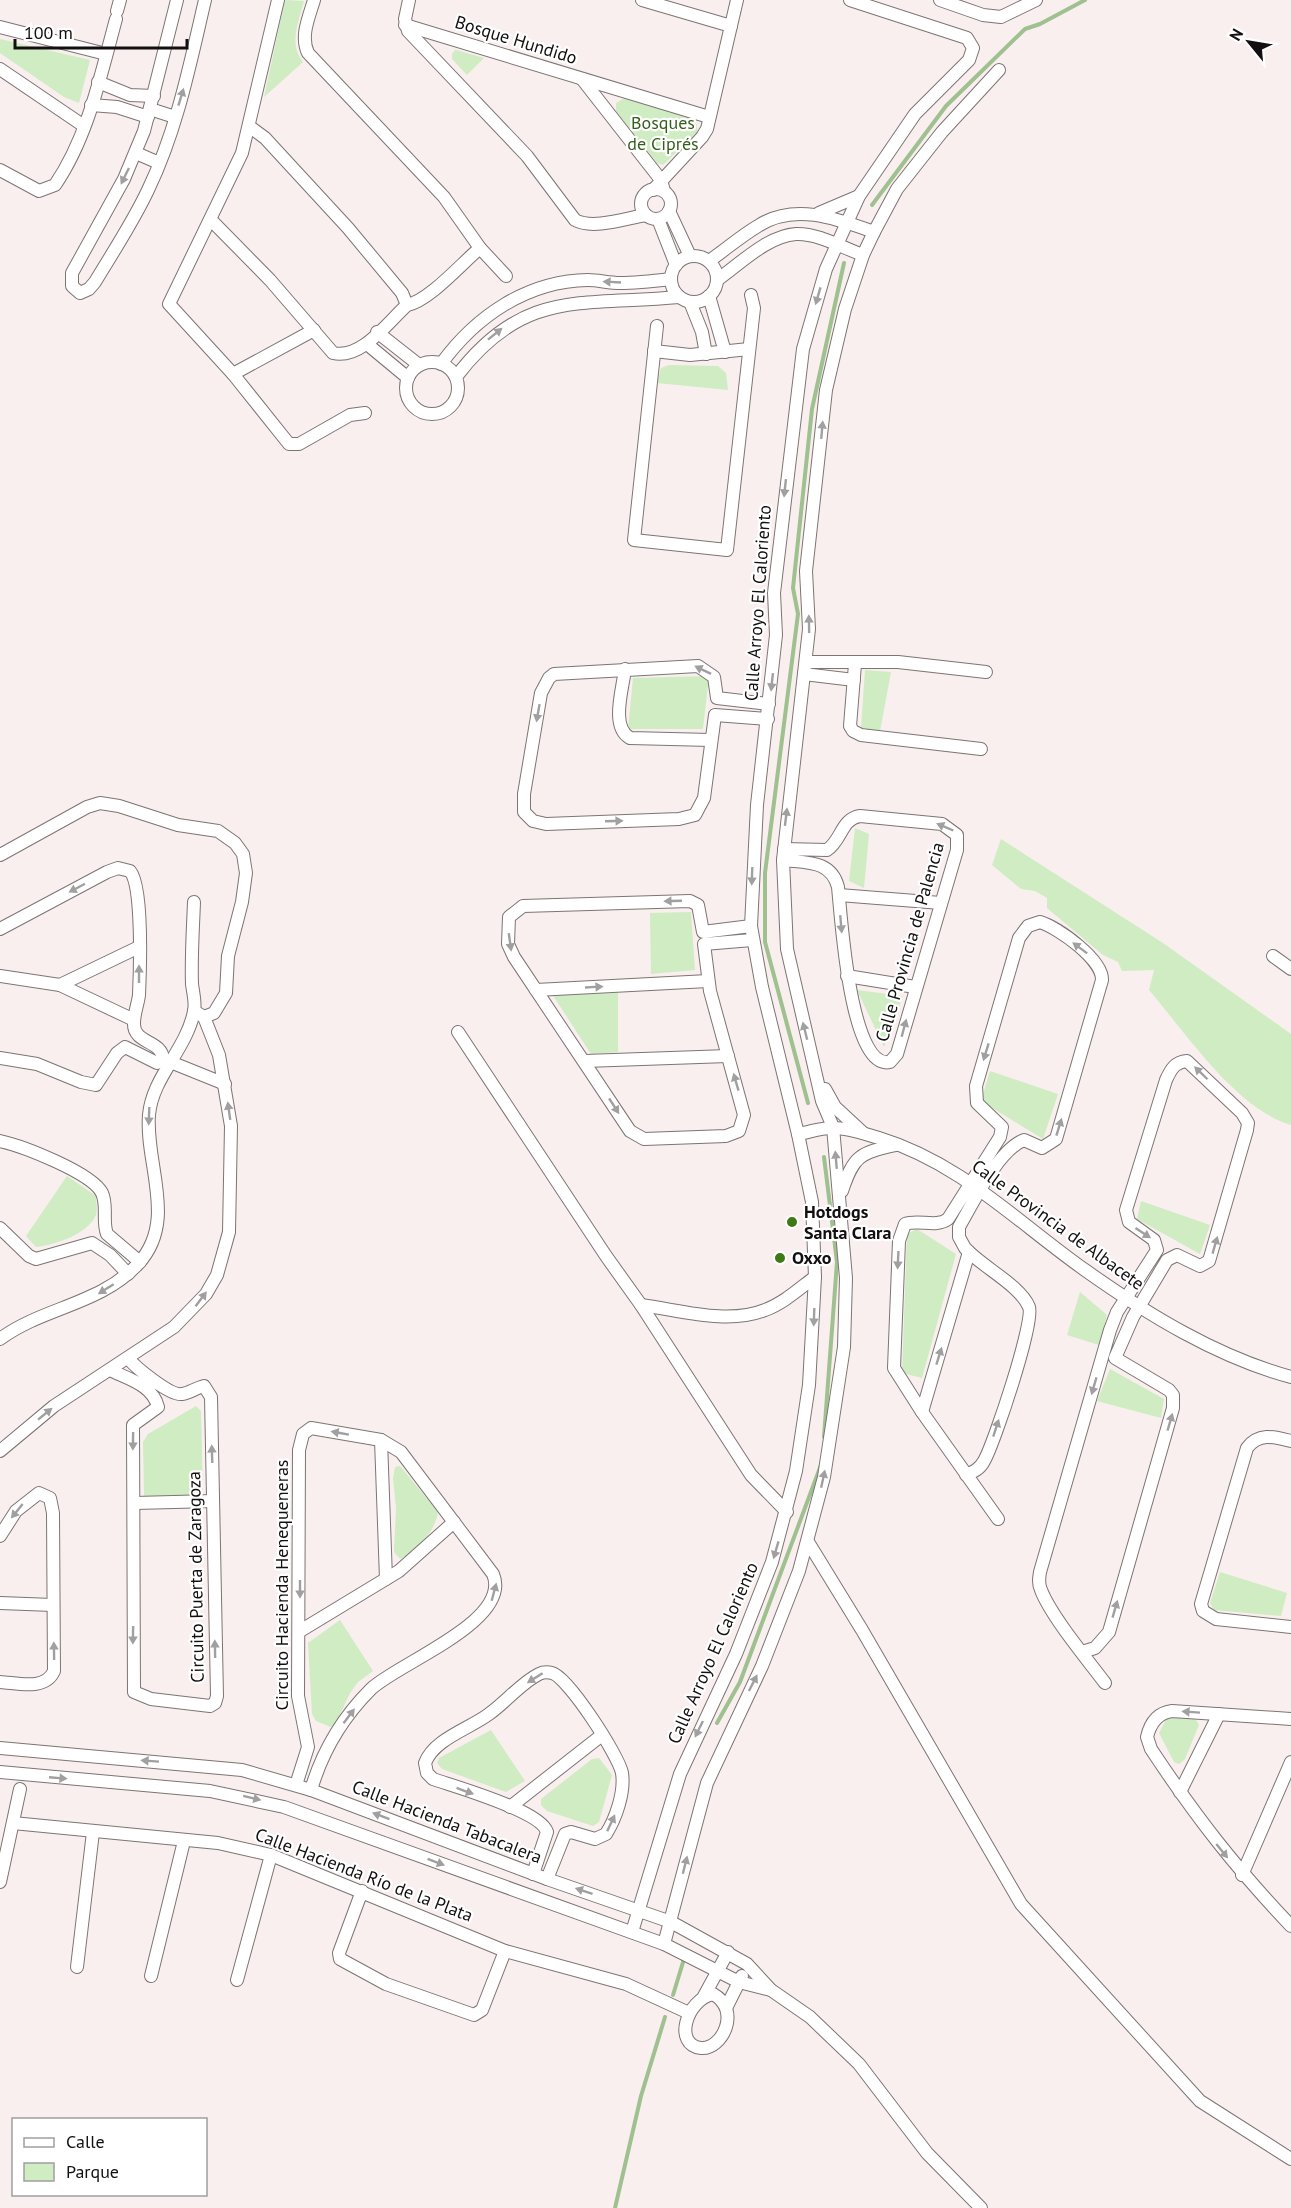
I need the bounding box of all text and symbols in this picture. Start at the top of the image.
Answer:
street label: Bosque Hundido [452,10,580,69]
scale bar [15,12,188,50]
north arrow [1219,12,1279,72]
text: 100 m [24,21,73,44]
text: N [1225,25,1247,44]
one-way arrow [177,88,187,106]
park label: Bosques de Ciprés [627,111,699,155]
one-way arrow [120,168,129,185]
one-way arrow [603,277,622,287]
one-way arrow [813,287,822,305]
one-way arrow [487,328,503,341]
one-way arrow [817,420,827,439]
one-way arrow [781,478,790,497]
street label: Calle Arroyo El Caloriento [739,504,776,702]
one-way arrow [804,614,813,633]
one-way arrow [694,665,712,675]
one-way arrow [767,672,777,691]
one-way arrow [533,703,542,722]
one-way arrow [781,808,791,827]
one-way arrow [604,817,623,826]
one-way arrow [935,822,953,832]
street label: Calle Provincia de Palencia [870,839,949,1044]
one-way arrow [747,866,757,885]
one-way arrow [68,883,85,893]
one-way arrow [664,897,683,906]
one-way arrow [836,915,846,934]
one-way arrow [505,933,514,952]
one-way arrow [1072,942,1088,954]
one-way arrow [134,965,144,984]
one-way arrow [585,982,604,991]
one-way arrow [900,1019,910,1037]
one-way arrow [800,1022,810,1040]
one-way arrow [981,1043,990,1061]
one-way arrow [1195,1067,1209,1081]
one-way arrow [731,1073,740,1091]
one-way arrow [608,1098,619,1114]
one-way arrow [224,1101,233,1120]
one-way arrow [145,1106,154,1125]
one-way arrow [1055,1118,1064,1136]
one-way arrow [831,1151,841,1170]
street label: Calle Provincia de Albacete [967,1154,1149,1295]
place label: Hotdogs Santa Clara [804,1200,891,1244]
marker: Hotdogs Santa Clara [785,1215,799,1229]
one-way arrow [1135,1227,1151,1238]
one-way arrow [1211,1236,1220,1254]
place label: Oxxo [792,1246,832,1269]
one-way arrow [893,1250,903,1269]
marker: Oxxo [773,1251,787,1265]
one-way arrow [98,1284,115,1295]
one-way arrow [195,1291,208,1307]
one-way arrow [809,1308,819,1327]
one-way arrow [935,1347,944,1365]
one-way arrow [1089,1377,1098,1395]
one-way arrow [37,1407,53,1420]
one-way arrow [1165,1413,1175,1431]
one-way arrow [992,1419,1002,1437]
one-way arrow [331,1428,350,1437]
one-way arrow [128,1431,138,1450]
one-way arrow [207,1445,217,1464]
street label: Circuito Hacienda Henequeneras [270,1460,293,1710]
one-way arrow [819,1470,828,1489]
street label: Circuito Puerta de Zaragoza [182,1471,209,1683]
one-way arrow [10,1503,23,1519]
one-way arrow [771,1541,780,1559]
street label: Calle Arroyo El Caloriento [662,1558,763,1747]
one-way arrow [295,1579,305,1598]
one-way arrow [489,1583,499,1601]
one-way arrow [1111,1600,1120,1618]
one-way arrow [128,1626,138,1645]
one-way arrow [210,1640,220,1659]
one-way arrow [49,1642,58,1661]
one-way arrow [527,1672,543,1683]
one-way arrow [748,1674,758,1691]
one-way arrow [1181,1707,1200,1717]
one-way arrow [343,1709,355,1725]
one-way arrow [694,1721,704,1738]
one-way arrow [140,1756,159,1766]
one-way arrow [49,1773,68,1783]
street label: Calle Hacienda Tabacalera [349,1775,545,1868]
one-way arrow [456,1786,474,1796]
one-way arrow [243,1794,261,1804]
one-way arrow [372,1811,390,1821]
one-way arrow [607,1815,616,1832]
street label: Calle Hacienda Río de la Plata [252,1822,476,1927]
one-way arrow [1215,1843,1227,1858]
one-way arrow [681,1856,691,1874]
one-way arrow [427,1858,445,1867]
one-way arrow [575,1886,593,1896]
legend [12,2118,207,2196]
text: Calle [66,2130,105,2153]
text: Parque [66,2160,119,2183]

